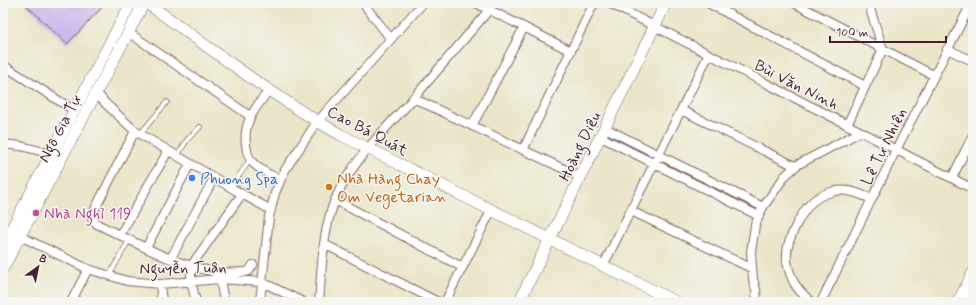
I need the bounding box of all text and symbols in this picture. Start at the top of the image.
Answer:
scale bar [830,18,946,44]
text: 100 m [836,25,868,41]
street label: Bùi Văn Ninh [751,55,842,116]
street label: Ngô Gia Tự [34,91,88,167]
street label: Cao Bá Quát [323,101,412,162]
street label: Lê Tự Nhiên [857,104,912,189]
street label: Hoàng Diệu [554,108,607,185]
place label: Phuong Spa [200,169,278,190]
place label: Nhà Hàng Chay Om Vegetarian [337,169,448,209]
marker: Phuong Spa [187,173,197,183]
marker: Nhà Hàng Chay Om Vegetarian [324,182,334,192]
place label: Nhà Nghỉ 119 [44,204,131,226]
marker: Nhà Nghỉ 119 [31,208,41,218]
north arrow [18,247,58,287]
text: B [36,252,50,267]
street label: Nguyễn Tuân [139,257,227,281]

